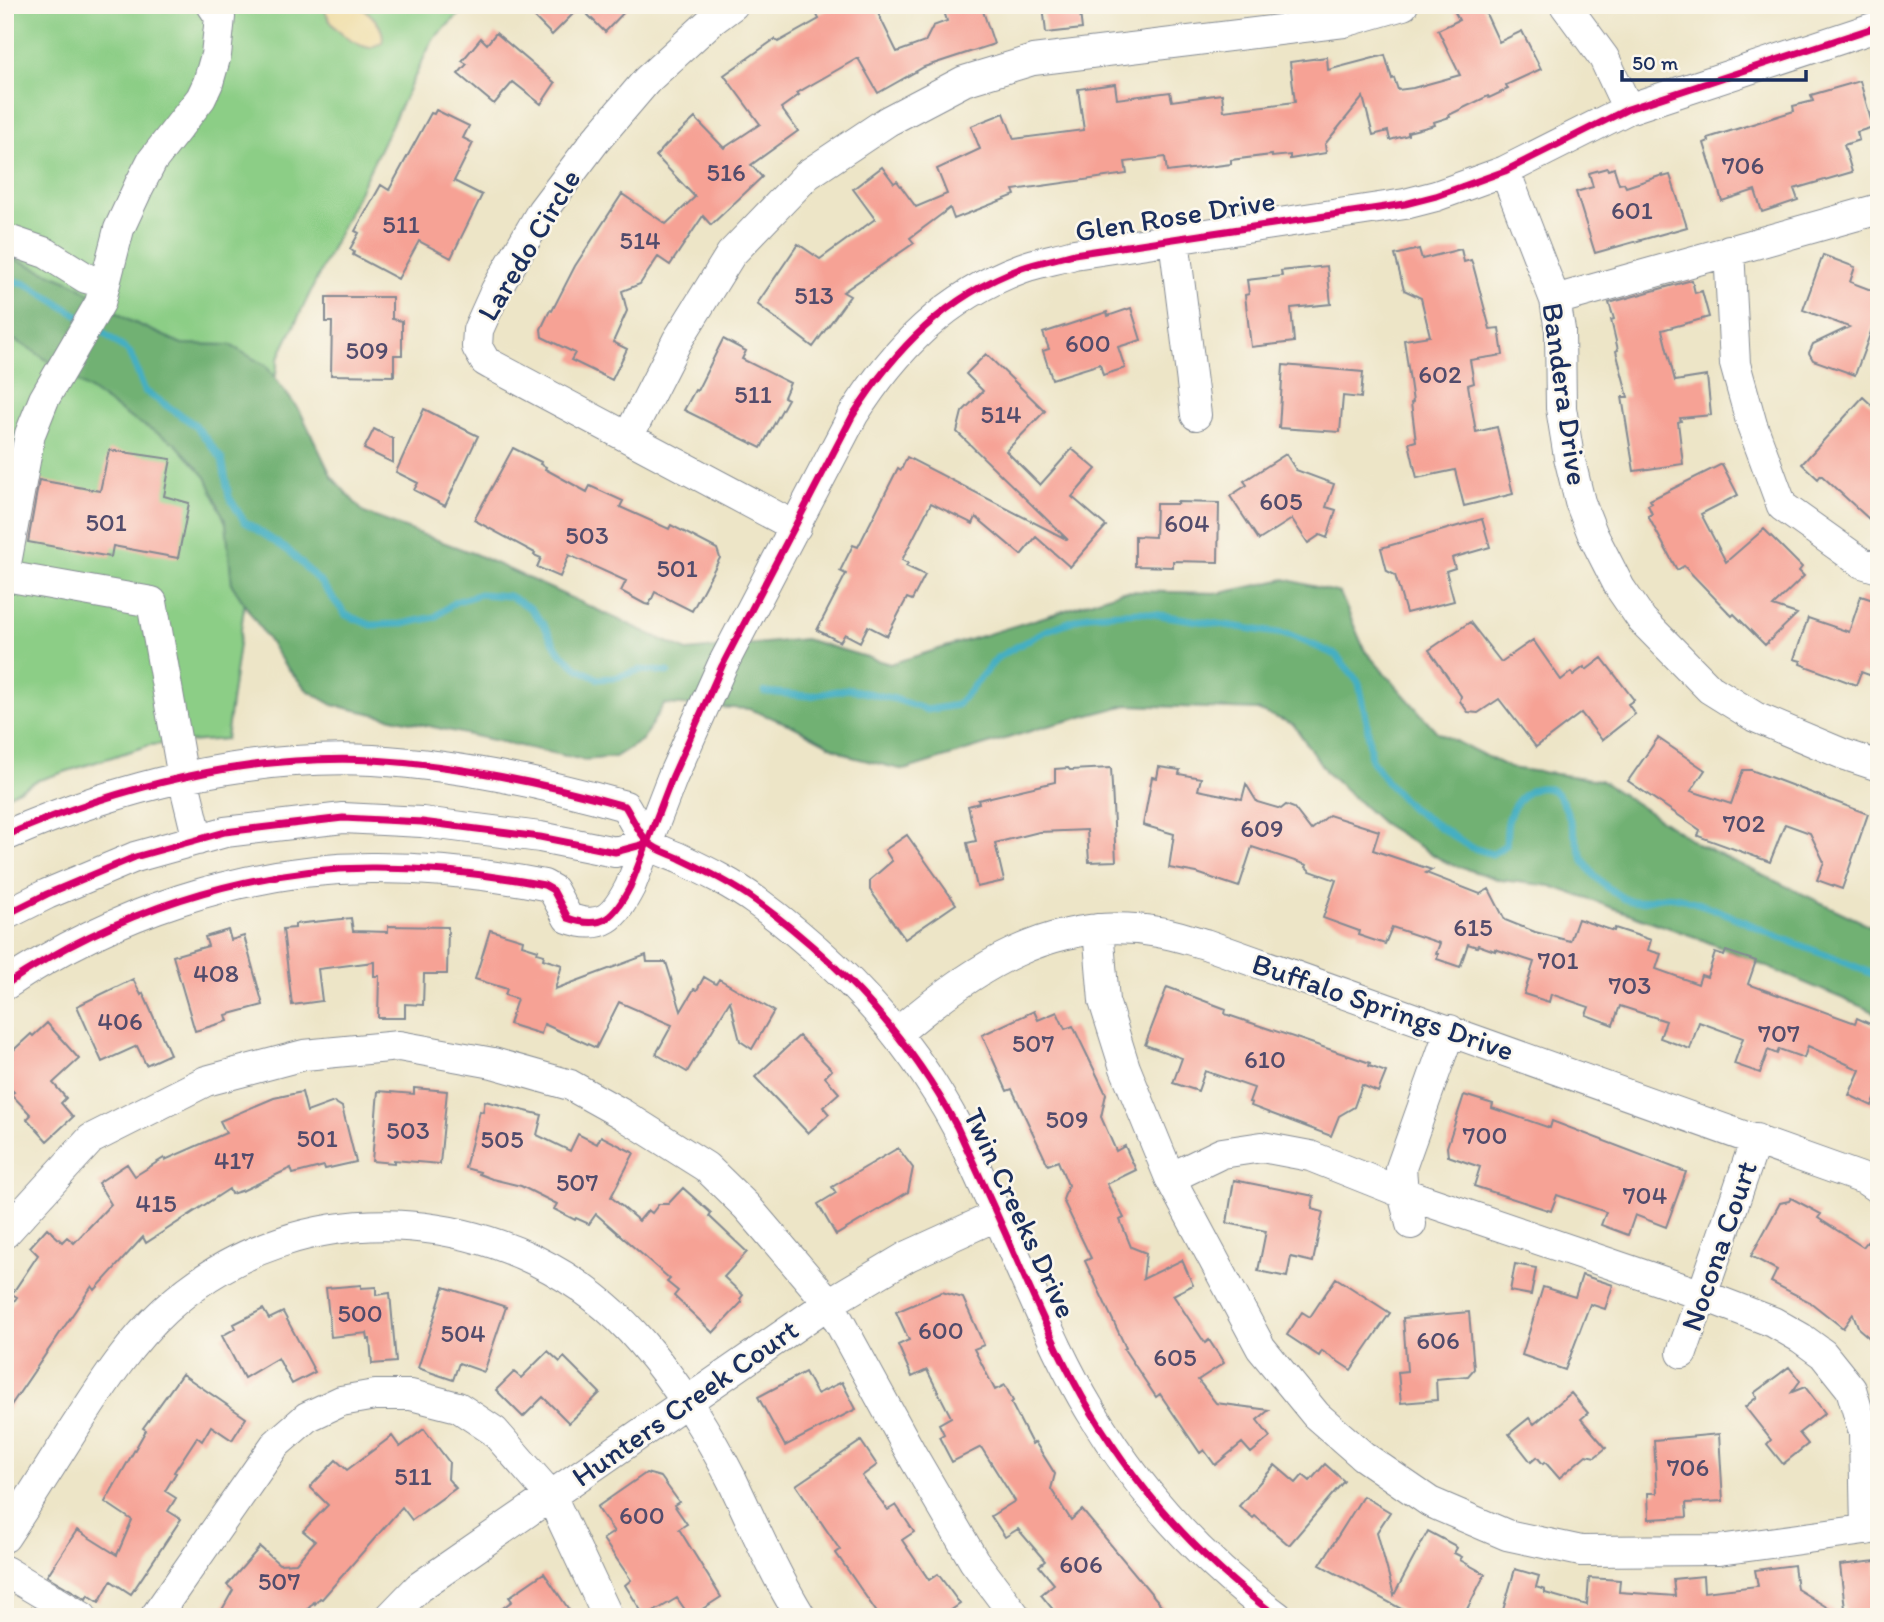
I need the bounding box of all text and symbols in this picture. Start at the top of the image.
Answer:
scale bar [1622,38,1805,82]
text: 50 m [1632,50,1679,75]
house number: 706 [1722,149,1764,181]
house number: 516 [706,156,746,188]
street label: Laredo Circle [469,162,588,327]
street label: Glen Rose Drive [1072,181,1278,250]
house number: 601 [1611,194,1653,226]
house number: 511 [382,208,420,240]
house number: 514 [619,224,661,256]
house number: 513 [794,279,834,311]
street label: Bandera Drive [1534,300,1597,488]
house number: 600 [1065,327,1111,359]
house number: 509 [345,334,389,366]
house number: 602 [1418,358,1462,390]
house number: 511 [734,378,772,410]
house number: 514 [980,398,1022,430]
house number: 605 [1259,485,1303,517]
house number: 501 [85,506,127,538]
house number: 604 [1164,507,1210,539]
house number: 503 [565,519,609,551]
house number: 501 [656,552,698,584]
house number: 702 [1723,807,1766,839]
house number: 609 [1240,812,1284,844]
house number: 615 [1453,911,1493,943]
street label: Buffalo Springs Drive [1247,944,1519,1069]
house number: 701 [1538,944,1578,976]
house number: 408 [193,957,239,989]
house number: 703 [1608,969,1652,1001]
house number: 406 [97,1005,143,1037]
house number: 707 [1758,1017,1800,1049]
house number: 507 [1012,1027,1054,1059]
house number: 610 [1244,1043,1286,1075]
street label: Twin Creeks Drive [956,1102,1085,1324]
house number: 509 [1045,1103,1089,1135]
house number: 503 [386,1114,430,1146]
house number: 700 [1463,1119,1507,1151]
house number: 501 [296,1122,338,1154]
house number: 505 [480,1123,524,1155]
house number: 417 [214,1144,254,1176]
street label: Nocona Court [1672,1156,1765,1336]
house number: 507 [556,1166,598,1198]
house number: 704 [1623,1179,1668,1211]
house number: 415 [135,1187,177,1219]
house number: 500 [337,1297,383,1329]
street label: Hunters Creek Court [564,1311,805,1495]
house number: 600 [918,1314,964,1346]
house number: 504 [440,1317,486,1349]
house number: 606 [1416,1324,1460,1356]
house number: 605 [1153,1341,1197,1373]
house number: 706 [1667,1451,1709,1483]
house number: 511 [394,1460,432,1492]
house number: 600 [619,1499,665,1531]
house number: 606 [1059,1548,1103,1580]
house number: 507 [258,1565,300,1597]

